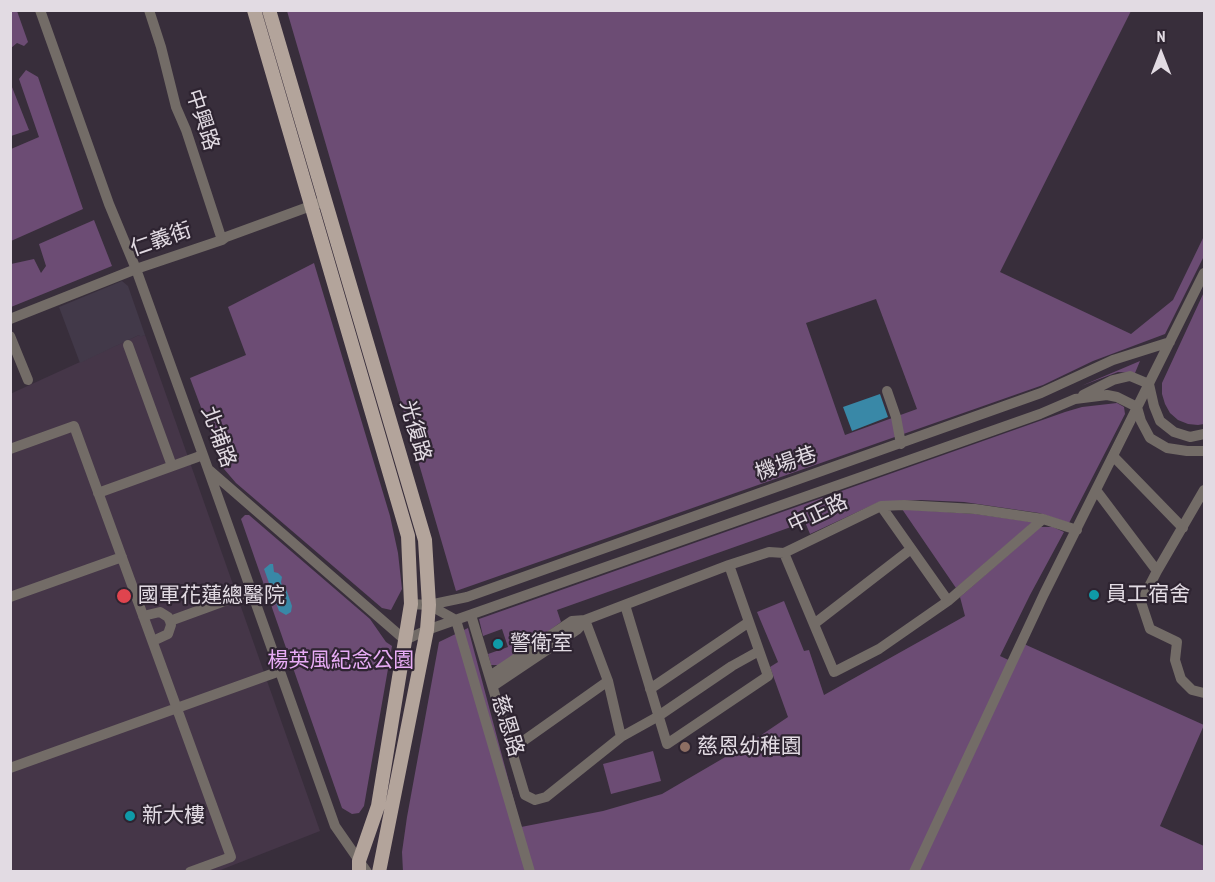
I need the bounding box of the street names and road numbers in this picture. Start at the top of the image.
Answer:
street label: 中興路 [180,86,224,154]
street label: 仁義街 [127,218,195,262]
street label: 光復路 [394,397,436,465]
street label: 北埔路 [195,403,241,471]
street label: 機場巷 [752,442,820,486]
street label: 中正路 [784,489,852,539]
street label: 慈恩路 [486,692,528,760]

